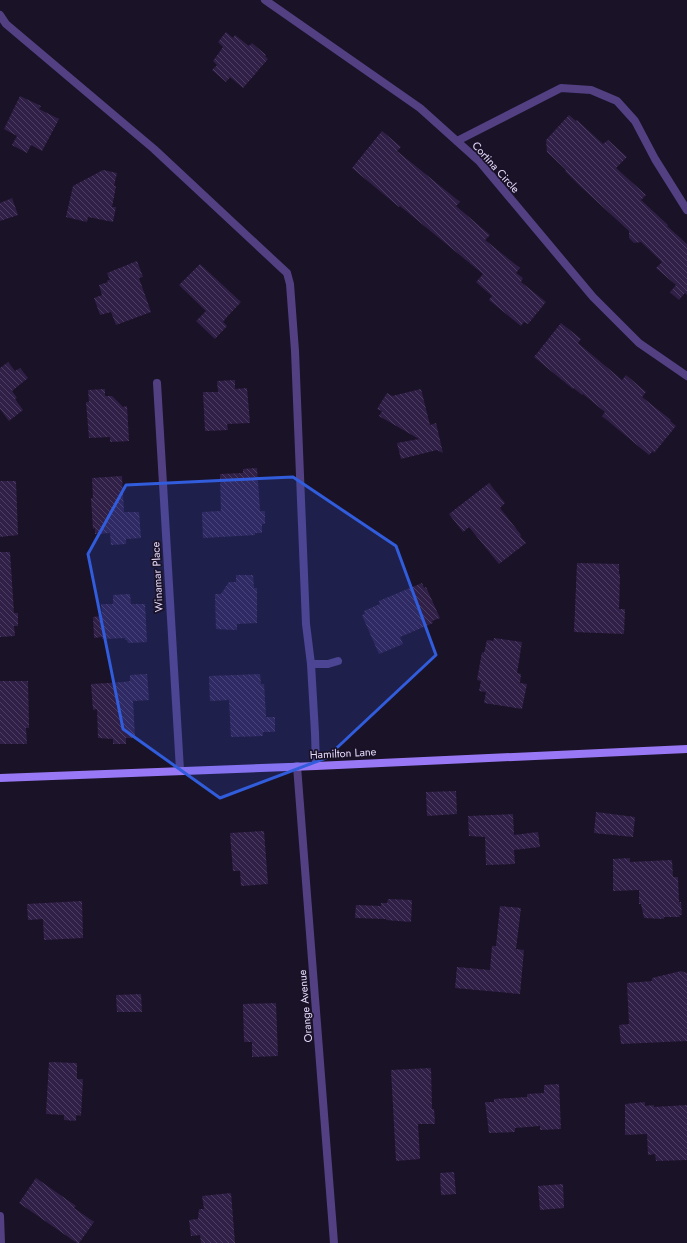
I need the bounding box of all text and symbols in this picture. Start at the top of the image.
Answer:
street label: Cortina Circle [468,138,524,197]
street label: Winamar Place [147,541,167,613]
street label: Hamilton Lane [309,743,377,763]
street label: Orange Avenue [294,969,316,1043]

